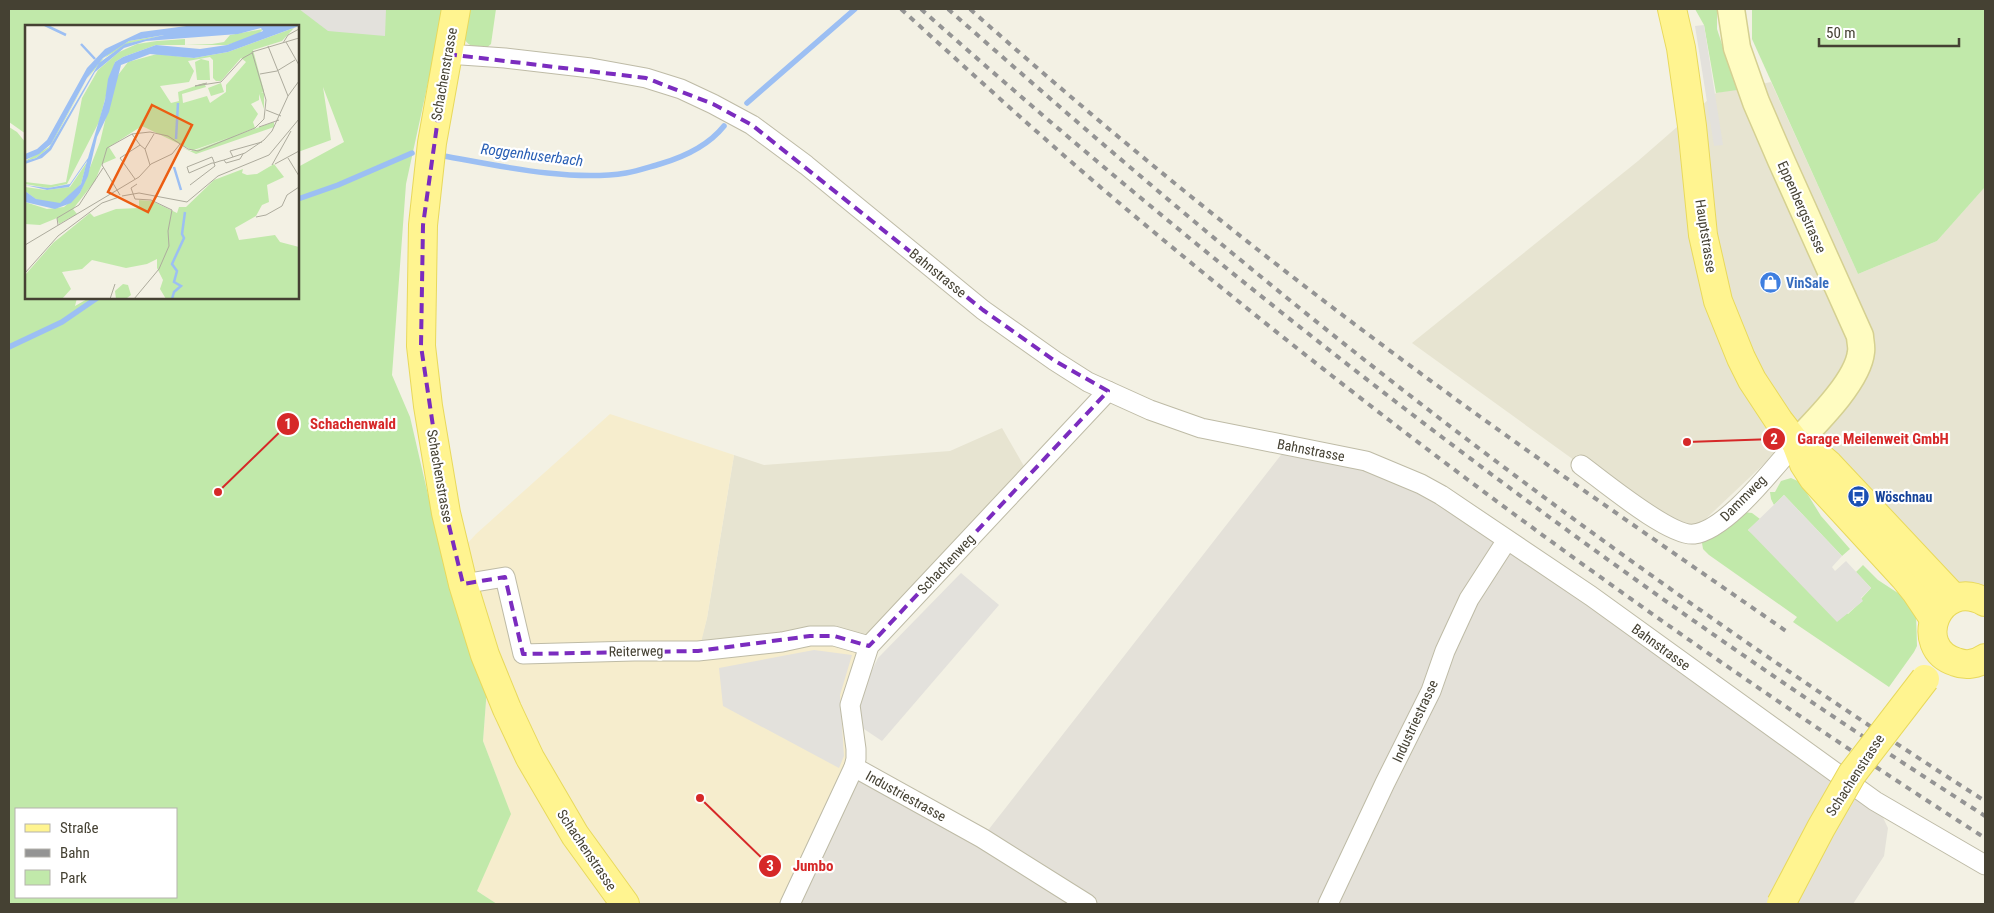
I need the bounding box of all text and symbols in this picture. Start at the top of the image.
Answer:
scale bar [1819,15,1959,47]
text: 50 m [1826,24,1856,42]
inset map [25,25,299,299]
street label: Schachenstrasse [428,26,460,122]
water label: Roggenhuserbach [480,140,584,170]
street label: Eppenbergstrasse [1775,158,1830,256]
street label: Hauptstrasse [1692,198,1720,274]
street label: Bahnstrasse [906,245,970,301]
shop icon: VinSale [1758,271,1782,295]
place label: VinSale [1786,275,1829,291]
callout: Schachenwald [275,409,406,439]
text: 1 [284,415,292,433]
text: Schachenwald [310,415,396,433]
callout: Garage Meilenweit GmbH [1762,424,1959,454]
street label: Schachenstrasse [424,428,456,524]
text: 2 [1770,430,1778,448]
text: Garage Meilenweit GmbH [1797,430,1949,448]
street label: Bahnstrasse [1276,436,1347,464]
street label: Dammweg [1717,472,1769,524]
bus stop icon: Wöschnau [1847,485,1871,509]
place label: Wöschnau [1875,489,1932,505]
street label: Schachenweg [914,531,978,597]
street label: Bahnstrasse [1629,620,1694,674]
street label: Reiterweg [608,643,664,659]
street label: Industriestrasse [1389,677,1441,765]
street label: Schachenstrasse [1823,731,1888,819]
street label: Industriestrasse [863,767,949,825]
street label: Schachenstrasse [554,806,620,894]
legend [15,808,178,898]
text: Straße [60,819,99,837]
text: Bahn [60,844,90,862]
callout: Jumbo [757,851,843,881]
text: 3 [766,857,774,875]
text: Jumbo [793,857,833,875]
text: Park [60,869,87,887]

